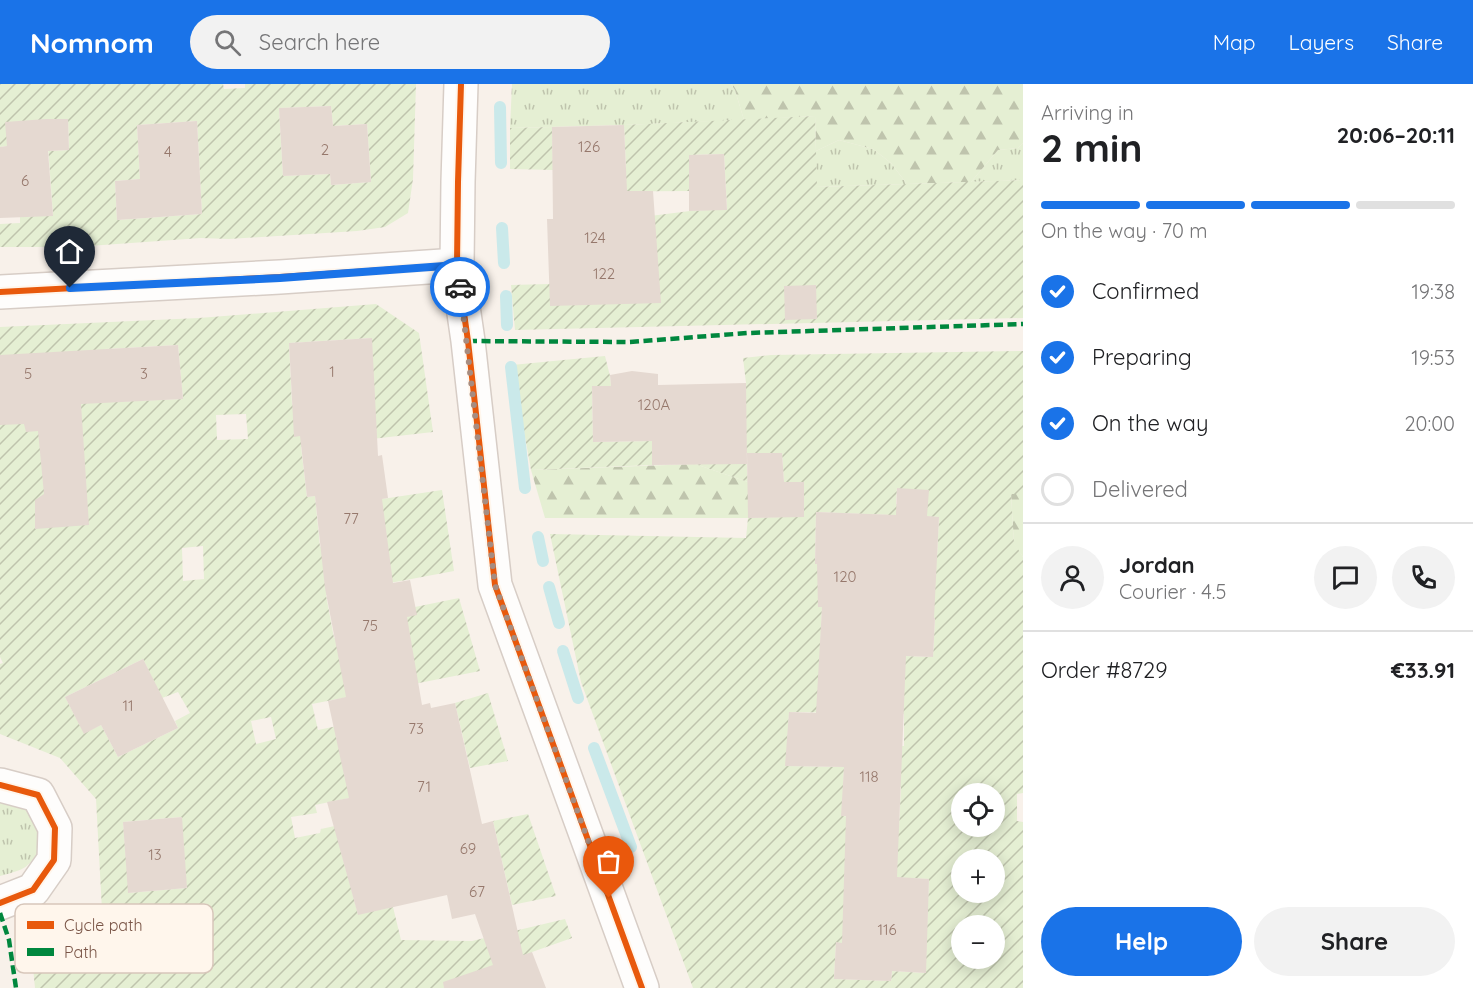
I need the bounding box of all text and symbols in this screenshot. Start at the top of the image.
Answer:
search box [190,15,610,69]
text: Nomnom [30,25,154,60]
icon: search [211,26,244,59]
text: Search here [259,28,380,56]
text: Map [1213,29,1256,55]
text: Layers [1289,29,1354,55]
text: Share [1387,29,1443,55]
text: Arriving in [1041,100,1134,125]
text: 20:06–20:11 [1337,121,1455,149]
text: 2 min [1041,123,1143,172]
house number: 126 [578,137,600,156]
house number: 2 [321,140,329,159]
house number: 4 [164,142,172,161]
house number: 6 [21,171,29,190]
text: On the way · 70 m [1041,218,1208,243]
pin [44,226,95,288]
house number: 124 [584,228,606,247]
icon: home [53,235,86,268]
courier [430,257,490,317]
house number: 122 [593,264,615,283]
icon: car [444,271,477,304]
icon: check [1041,275,1074,308]
text: Confirmed [1092,277,1199,305]
text: 19:38 [1411,279,1455,304]
icon: check [1041,341,1074,374]
text: Preparing [1092,343,1192,371]
text: 19:53 [1411,345,1455,370]
house number: 1 [329,362,335,381]
house number: 5 [24,364,32,383]
house number: 3 [140,364,148,383]
house number: 120A [638,395,670,414]
icon: check [1041,407,1074,440]
text: On the way [1092,409,1208,437]
text: 20:00 [1404,411,1455,436]
text: Delivered [1092,475,1188,503]
house number: 77 [343,509,359,528]
button: person [1041,546,1104,609]
button: chat [1314,546,1377,609]
button: phone [1392,546,1455,609]
text: Jordan [1119,551,1195,579]
house number: 120 [834,567,856,586]
text: Courier · 4.5 [1119,579,1226,604]
house number: 75 [362,616,378,635]
text: Order #8729 [1041,656,1167,684]
text: €33.91 [1391,656,1455,684]
house number: 11 [122,696,134,715]
house number: 73 [408,719,424,738]
house number: 118 [859,767,879,786]
house number: 71 [417,777,431,796]
map controls [951,783,1005,969]
button: locate [951,783,1005,837]
pin [583,836,634,898]
house number: 69 [460,839,476,858]
house number: 13 [148,845,162,864]
icon: bag [592,845,625,878]
button: + [951,849,1005,903]
house number: 67 [469,882,485,901]
legend [15,904,213,973]
button: Help [1041,907,1242,976]
button: Share [1254,907,1455,976]
text: Cycle path [64,915,143,935]
button: − [951,915,1005,969]
house number: 116 [877,920,897,939]
text: Path [64,942,98,962]

